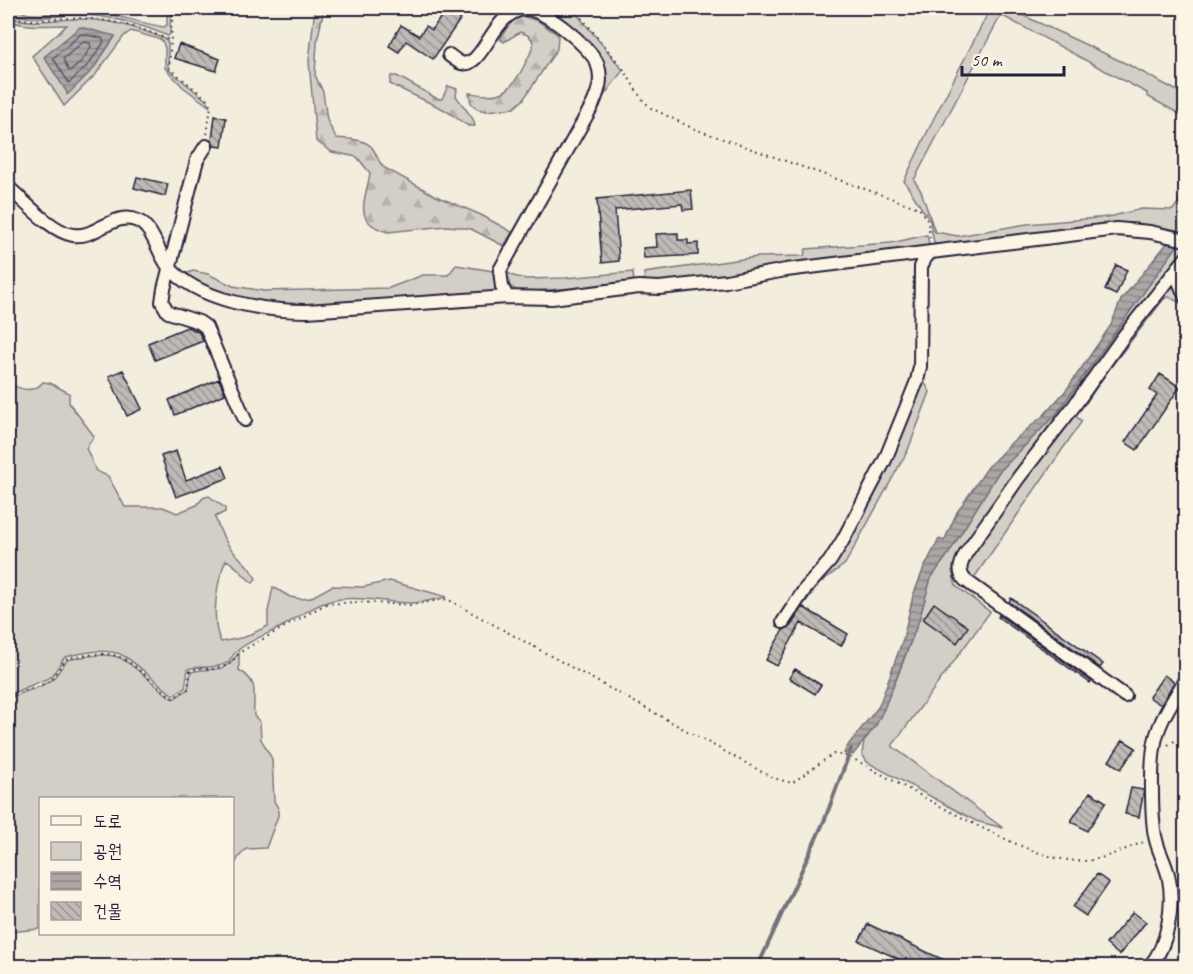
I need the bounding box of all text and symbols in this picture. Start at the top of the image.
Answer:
scale bar [962,39,1064,77]
text: 50 m [971,49,1004,71]
legend [39,797,234,935]
text: 도로 [93,810,122,832]
text: 공원 [93,840,122,862]
text: 수역 [93,870,122,892]
text: 건물 [93,900,122,922]

